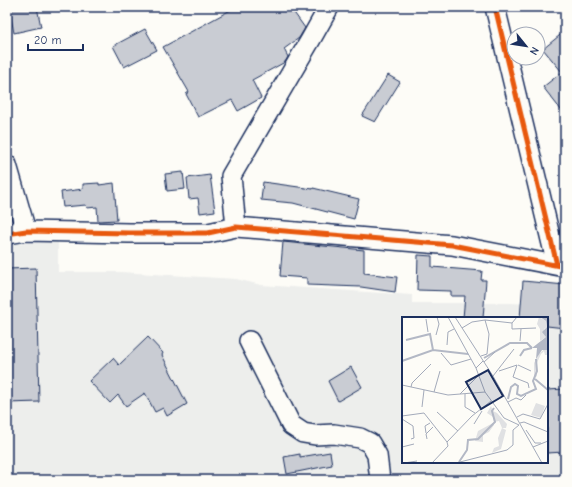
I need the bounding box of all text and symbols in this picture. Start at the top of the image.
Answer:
scale bar [28,26,83,52]
north arrow [506,26,546,66]
text: 20 m [34,33,62,47]
text: N [527,44,542,57]
inset map [402,317,548,463]

